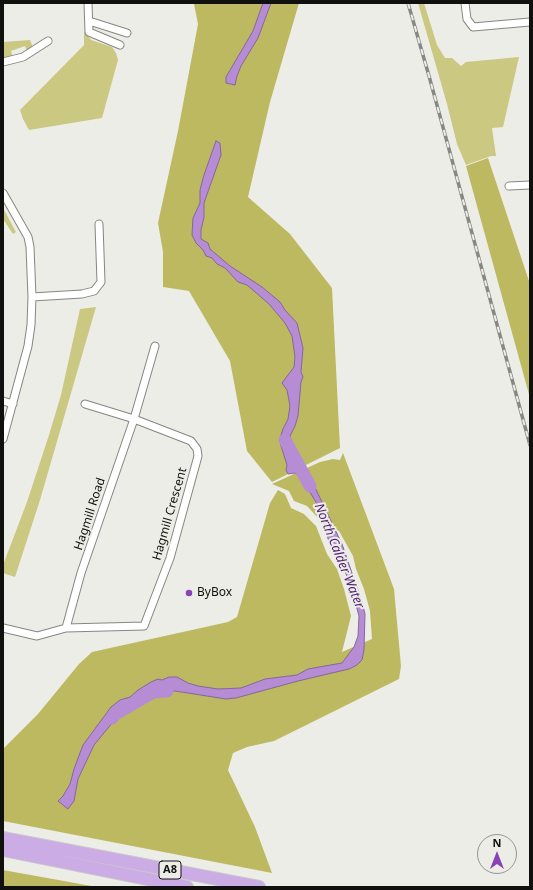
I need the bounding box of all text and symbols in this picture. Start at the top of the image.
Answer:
street label: Hagmill Crescent [150,466,190,562]
street label: Hagmill Road [71,476,109,552]
water label: North Calder Water [311,501,367,611]
place label: ByBox [197,586,232,600]
marker: ByBox [184,588,194,598]
north arrow [477,834,517,874]
text: N [493,835,501,850]
road number: A8 [159,861,181,879]

